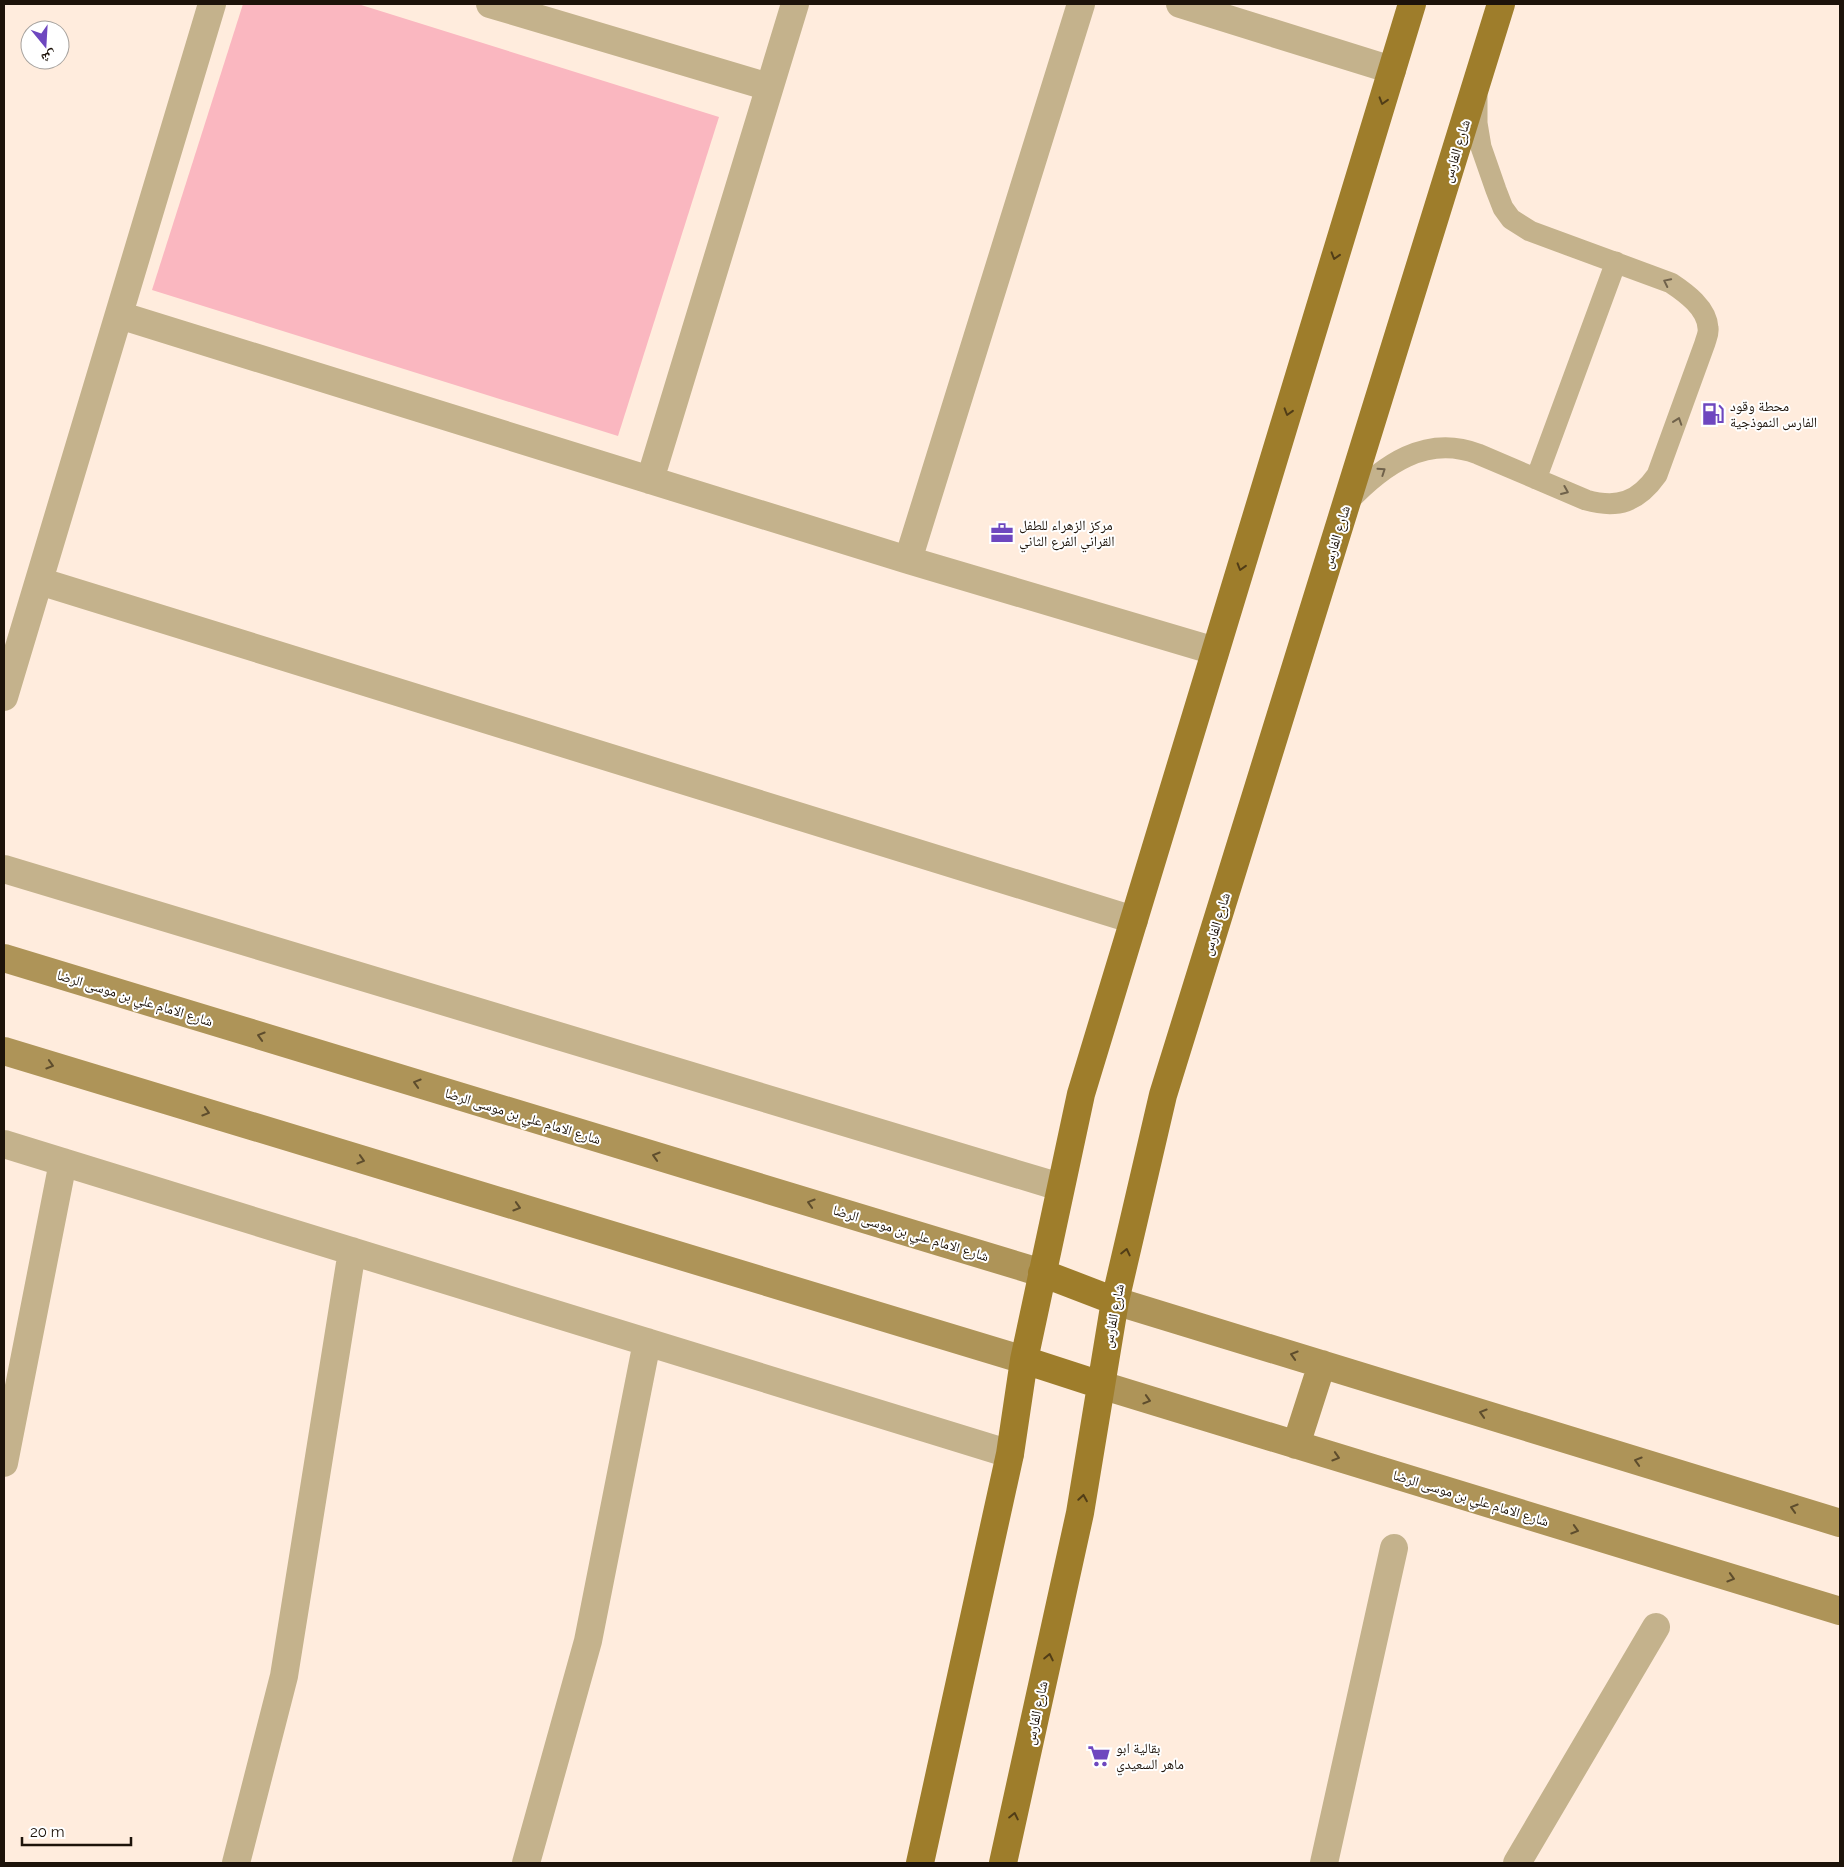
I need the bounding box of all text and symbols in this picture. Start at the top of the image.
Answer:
north arrow [20,20,70,70]
text: ش [39,47,59,67]
one-way arrow [1378,96,1388,104]
street label: شارع الفارس [1439,118,1475,185]
one-way arrow [1331,252,1341,260]
one-way arrow [1663,278,1672,288]
place label: محطة وقود الفارس النموذجية [1730,398,1817,431]
fuel station icon: محطة وقود الفارس النموذجية [1700,401,1726,427]
one-way arrow [1284,407,1294,415]
one-way arrow [1672,417,1682,426]
one-way arrow [1376,468,1386,477]
one-way arrow [1560,485,1569,496]
street label: شارع الفارس [1319,504,1355,571]
place label: مركز الزهراء للطفل القراني الفرع الثاني [1019,517,1115,553]
office icon: مركز الزهراء للطفل القراني الفرع الثاني [989,520,1015,546]
one-way arrow [1236,563,1246,571]
street label: شارع الفارس [1199,891,1235,958]
street label: شارع الامام علي بن موسى الرضا [54,967,215,1033]
one-way arrow [257,1032,266,1042]
one-way arrow [46,1060,54,1070]
one-way arrow [413,1079,421,1089]
street label: شارع الامام علي بن موسى الرضا [442,1085,603,1151]
one-way arrow [201,1107,210,1117]
one-way arrow [652,1151,660,1161]
one-way arrow [357,1154,365,1164]
one-way arrow [808,1199,816,1209]
one-way arrow [512,1201,521,1211]
street label: شارع الامام علي بن موسى الرضا [830,1202,991,1268]
one-way arrow [1120,1247,1131,1256]
street label: شارع الفارس [1099,1283,1129,1350]
one-way arrow [1290,1351,1299,1361]
one-way arrow [1143,1394,1151,1404]
one-way arrow [1479,1409,1488,1419]
one-way arrow [1332,1452,1340,1462]
one-way arrow [1635,1456,1643,1466]
street label: شارع الامام علي بن موسى الرضا [1390,1467,1551,1533]
one-way arrow [1077,1494,1087,1502]
one-way arrow [1790,1504,1798,1514]
one-way arrow [1571,1525,1579,1535]
one-way arrow [1726,1572,1735,1582]
one-way arrow [1043,1652,1053,1661]
street label: شارع الفارس [1021,1680,1053,1747]
place label: بقالية ابو ماهر السعيدي [1116,1740,1184,1776]
supermarket icon: بقالية ابو ماهر السعيدي [1086,1743,1112,1769]
one-way arrow [1008,1811,1019,1820]
scale bar [22,1814,131,1846]
text: 20 m [30,1823,65,1841]

